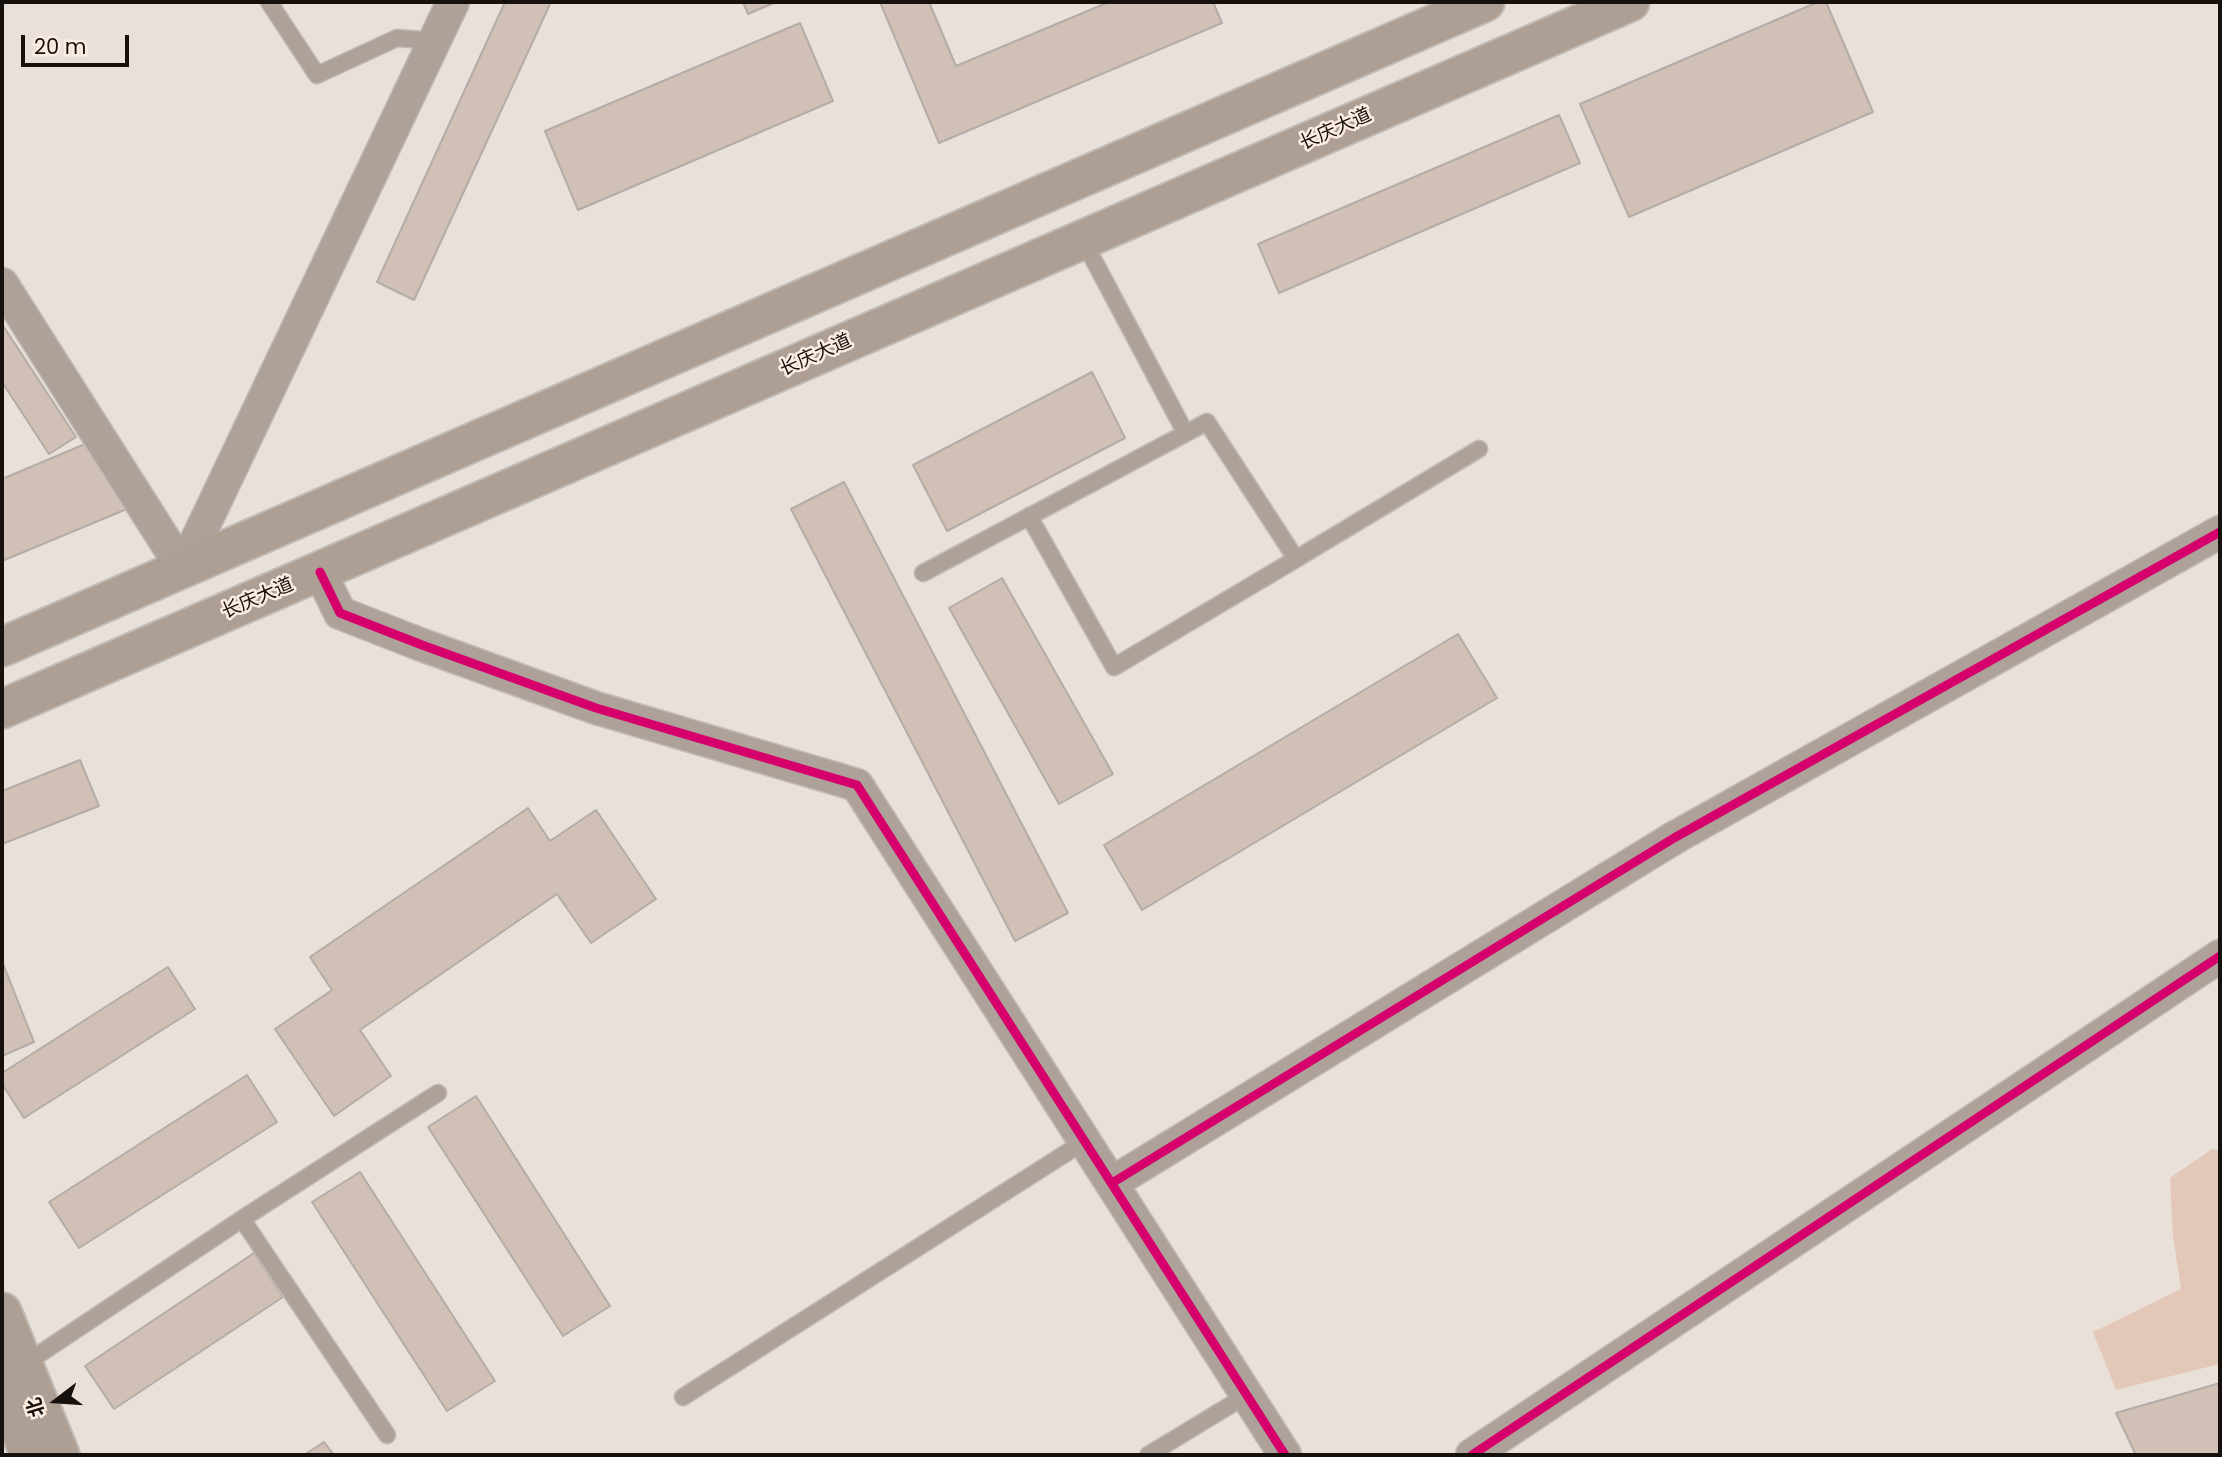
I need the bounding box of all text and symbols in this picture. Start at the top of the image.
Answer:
scale bar [24,21,133,65]
text: 20 m [34,32,87,61]
street label: 长庆大道 [1297,104,1375,156]
street label: 长庆大道 [777,330,855,382]
street label: 长庆大道 [219,574,297,624]
north arrow [21,1366,91,1436]
text: 北 [20,1394,51,1420]

